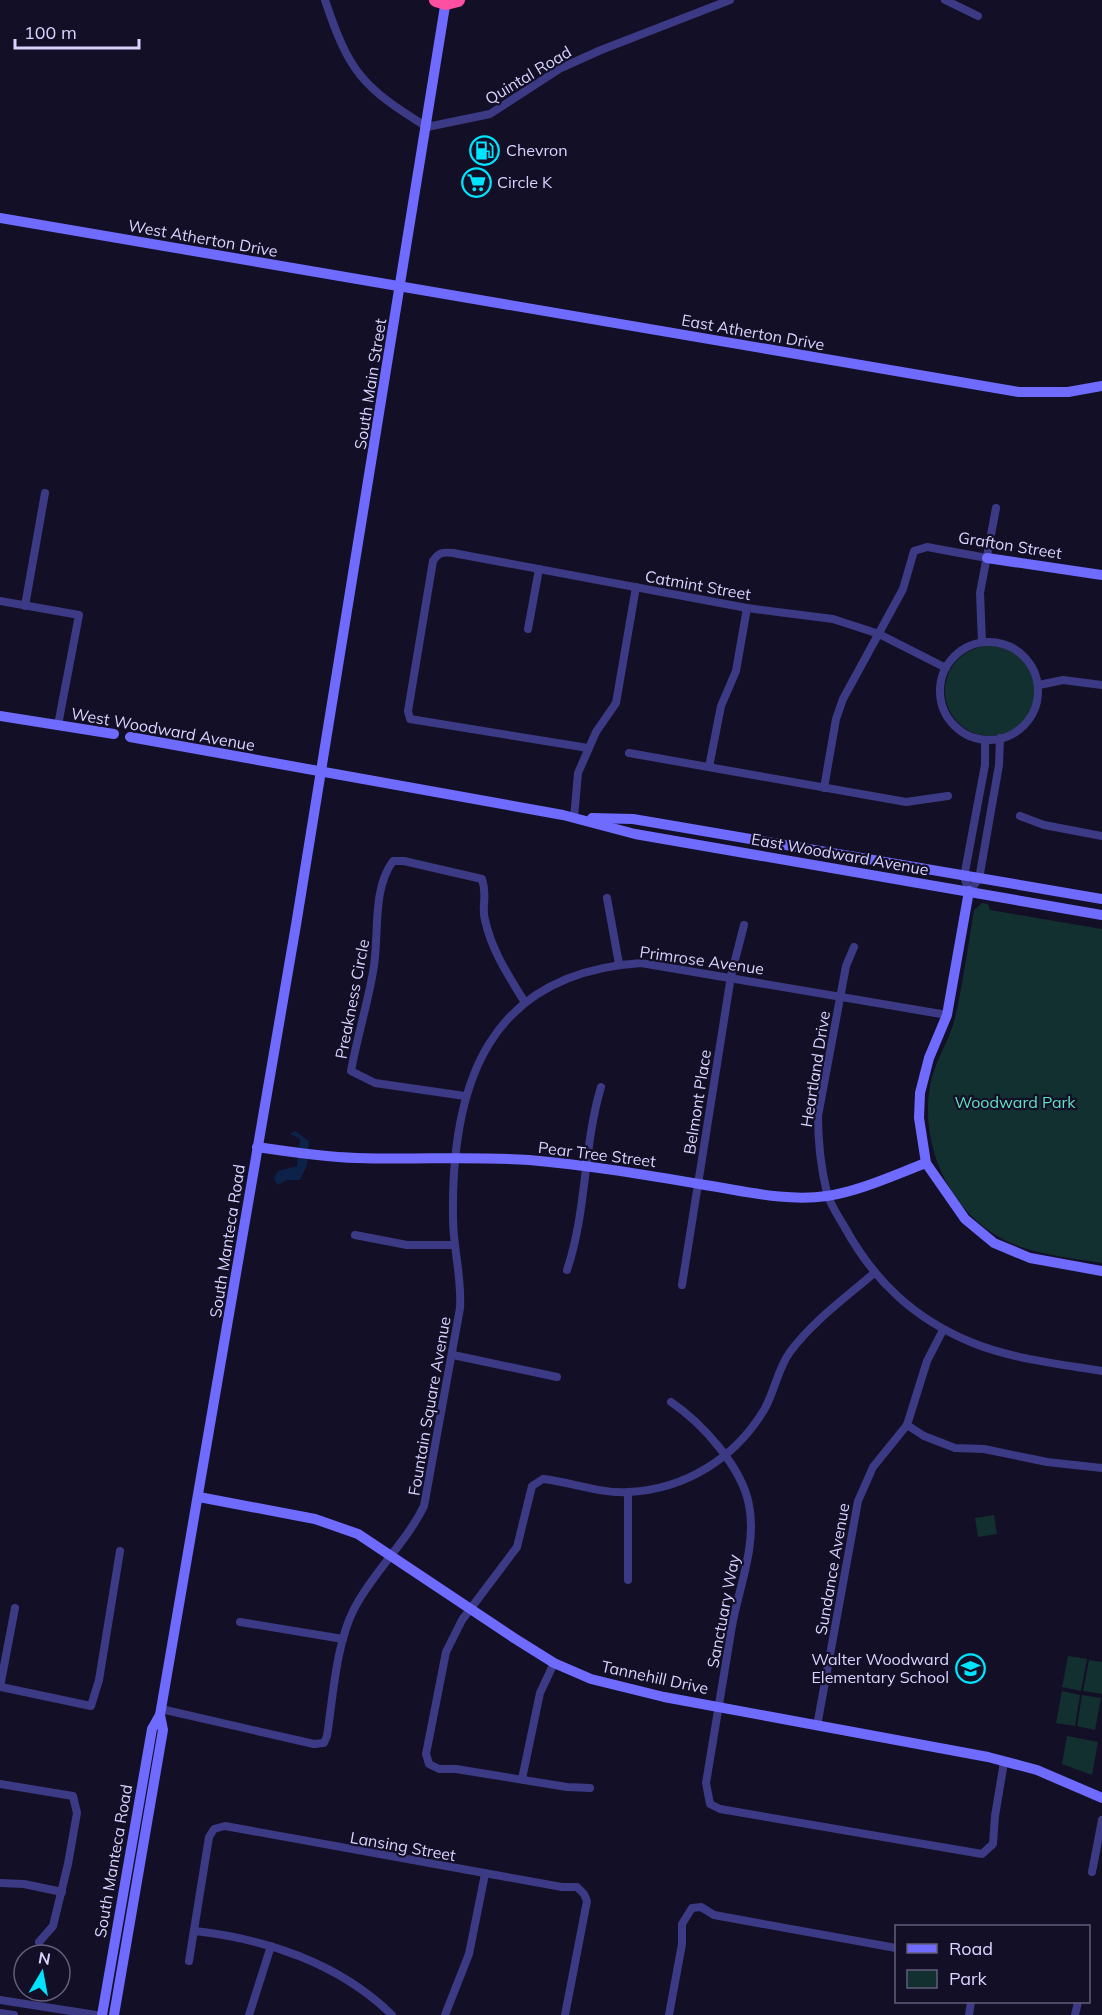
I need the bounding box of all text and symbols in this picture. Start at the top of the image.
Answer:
scale bar [15,12,140,50]
text: 100 m [24,21,77,44]
street label: Quintal Road [481,41,575,109]
fuel station icon: Chevron [469,134,501,166]
place label: Chevron [506,140,568,160]
supermarket icon: Circle K [460,166,492,198]
place label: Circle K [497,172,553,192]
street label: West Atherton Drive [127,215,279,261]
street label: East Atherton Drive [680,310,826,354]
street label: South Main Street [350,317,390,451]
street label: Grafton Street [957,527,1064,563]
street label: Catmint Street [644,566,753,604]
street label: West Woodward Avenue [69,703,257,755]
street label: East Woodward Avenue [750,829,930,879]
street label: Preakness Circle [331,937,373,1061]
street label: Primrose Avenue [639,941,765,979]
street label: Heartland Drive [796,1009,834,1129]
street label: Belmont Place [679,1048,715,1156]
park label: Woodward Park [954,1092,1076,1112]
street label: Pear Tree Street [537,1137,657,1171]
street label: South Manteca Road [205,1163,249,1319]
street label: Fountain Square Avenue [403,1315,455,1497]
street label: Sundance Avenue [811,1502,853,1636]
street label: Sanctuary Way [702,1552,744,1669]
place label: Walter Woodward Elementary School [811,1649,949,1687]
school or university icon: Walter Woodward Elementary School [954,1652,986,1684]
street label: Tannehill Drive [600,1656,710,1698]
street label: South Manteca Road [90,1783,136,1939]
street label: Lansing Street [349,1827,458,1865]
legend [895,1925,1090,2003]
text: Road [949,1937,993,1960]
north arrow [12,1943,72,2003]
text: N [37,1947,52,1969]
text: Park [949,1967,988,1990]

